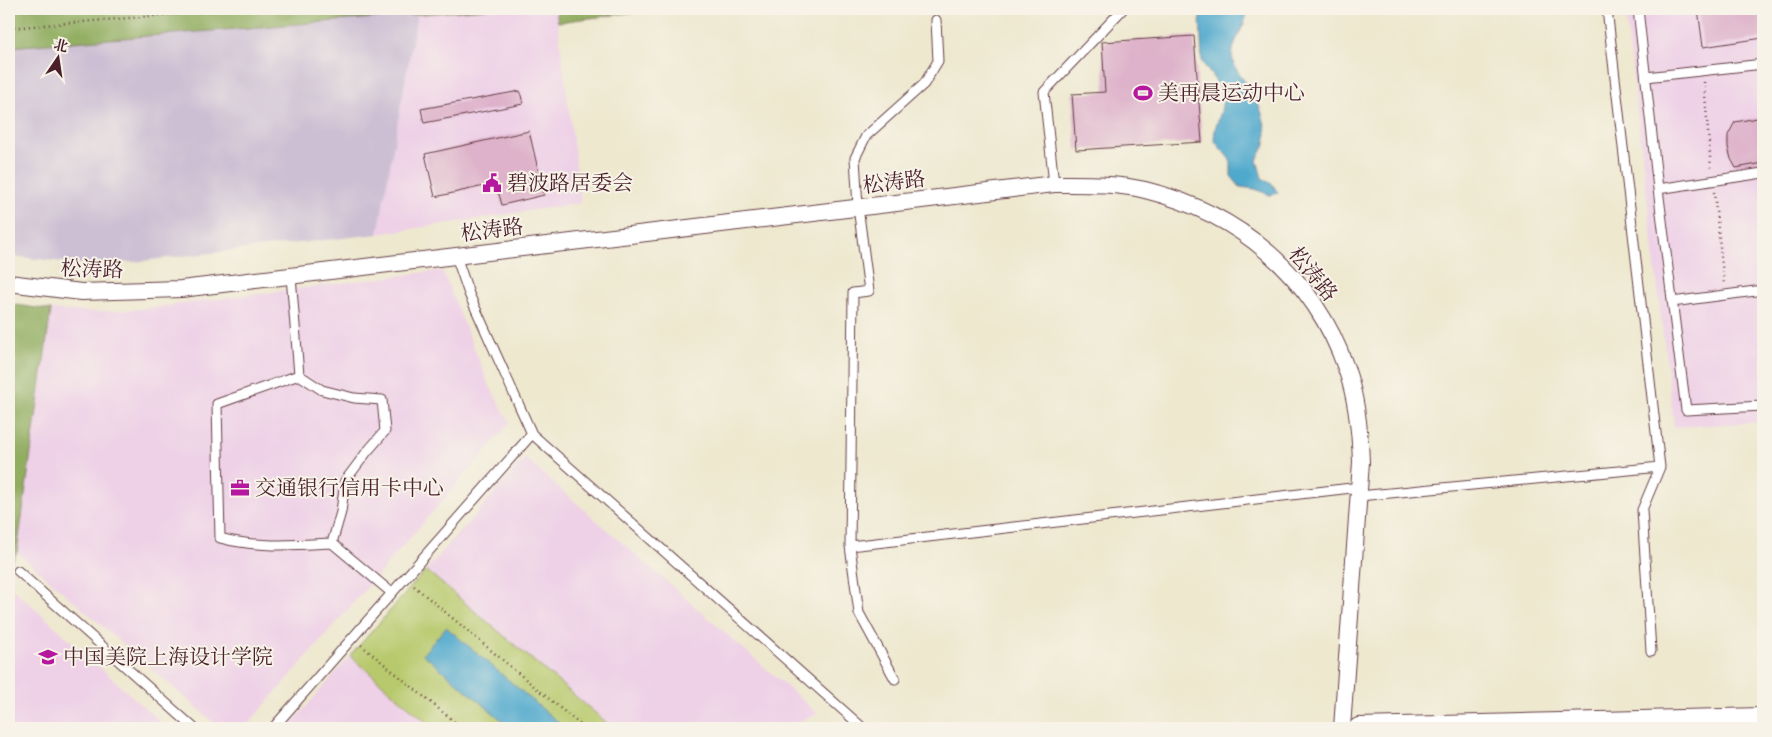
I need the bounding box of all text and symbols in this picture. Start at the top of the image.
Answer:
north arrow [32,32,82,82]
text: 北 [51,36,70,59]
place label: 美再晨运动中心 [1158,80,1305,110]
sports icon: 美再晨运动中心 [1132,82,1154,104]
street label: 松涛路 [861,165,927,203]
place label: 碧波路居委会 [507,170,633,200]
public building icon: 碧波路居委会 [481,172,503,194]
street label: 松涛路 [459,213,525,251]
street label: 松涛路 [1280,241,1343,309]
street label: 松涛路 [60,255,124,287]
place label: 交通银行信用卡中心 [255,475,444,505]
office icon: 交通银行信用卡中心 [229,477,251,499]
place label: 中国美院上海设计学院 [63,644,273,674]
school or university icon: 中国美院上海设计学院 [37,646,59,668]

